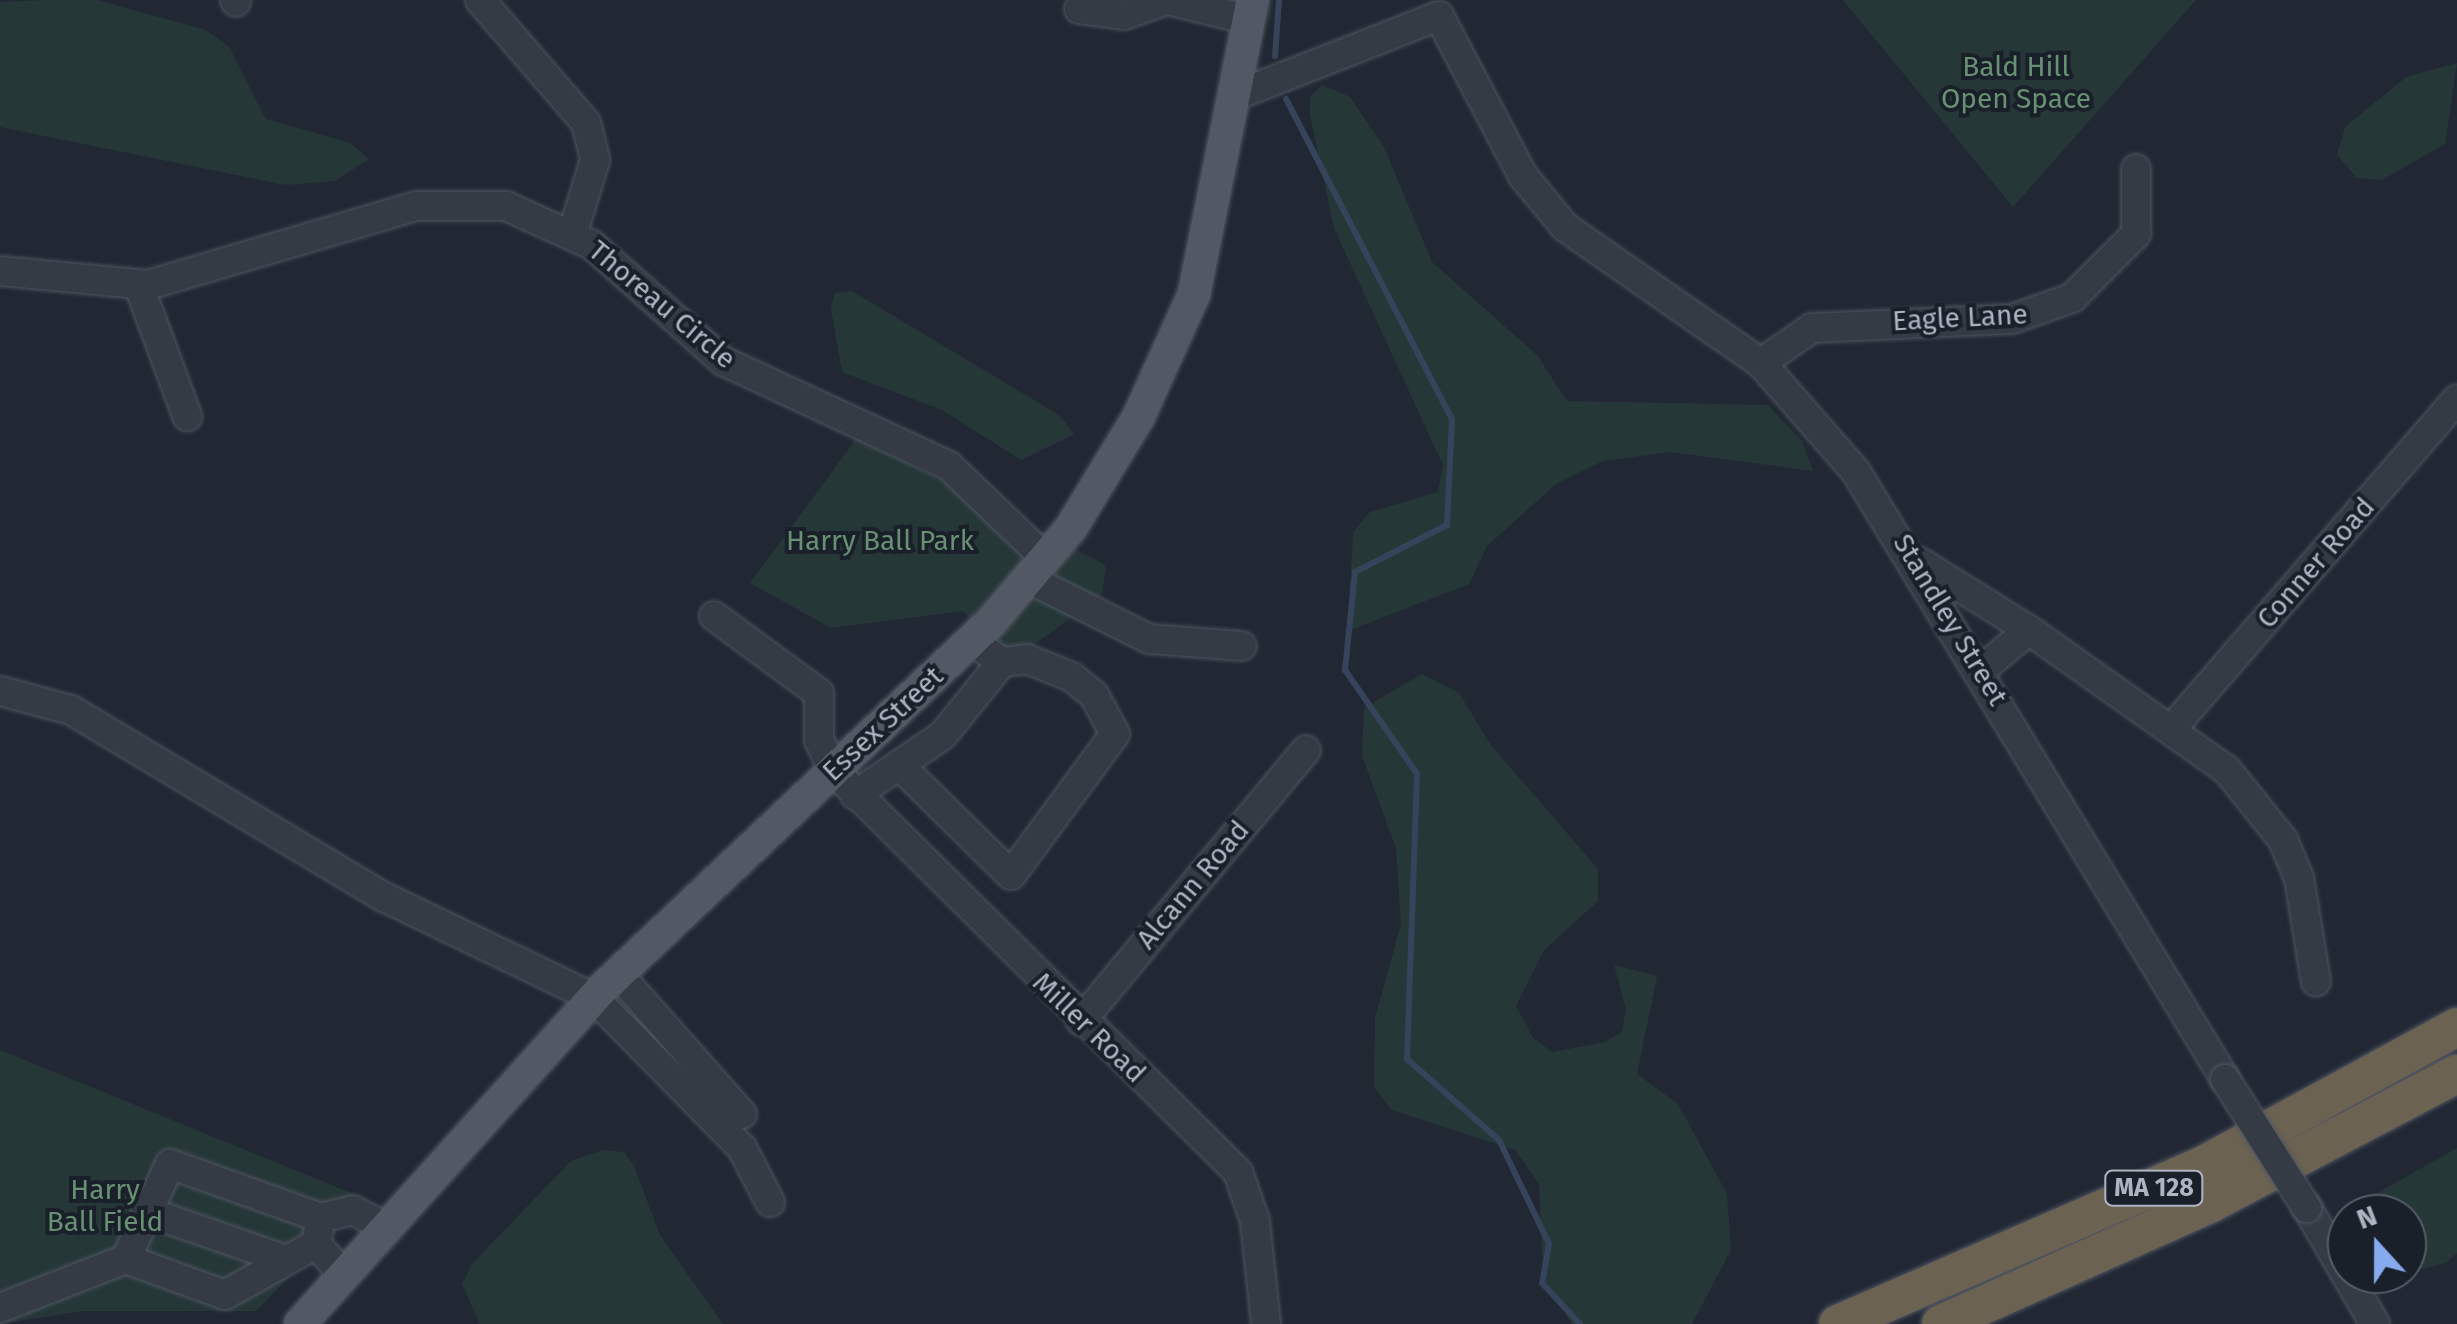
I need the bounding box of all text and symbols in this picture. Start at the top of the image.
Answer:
park label: Bald Hill Open Space [1941,50,2091,116]
street label: Thoreau Circle [582,234,742,376]
street label: Eagle Lane [1891,298,2029,338]
street label: Conner Road [2250,491,2382,635]
park label: Harry Ball Park [786,524,974,558]
street label: Standley Street [1886,528,2014,712]
street label: Essex Street [816,660,950,788]
street label: Alcann Road [1130,814,1256,956]
street label: Miller Road [1026,966,1152,1090]
road number: MA 128 [2104,1168,2204,1208]
park label: Harry Ball Field [47,1173,163,1239]
north arrow [2327,1194,2427,1294]
text: N [2352,1199,2381,1236]

